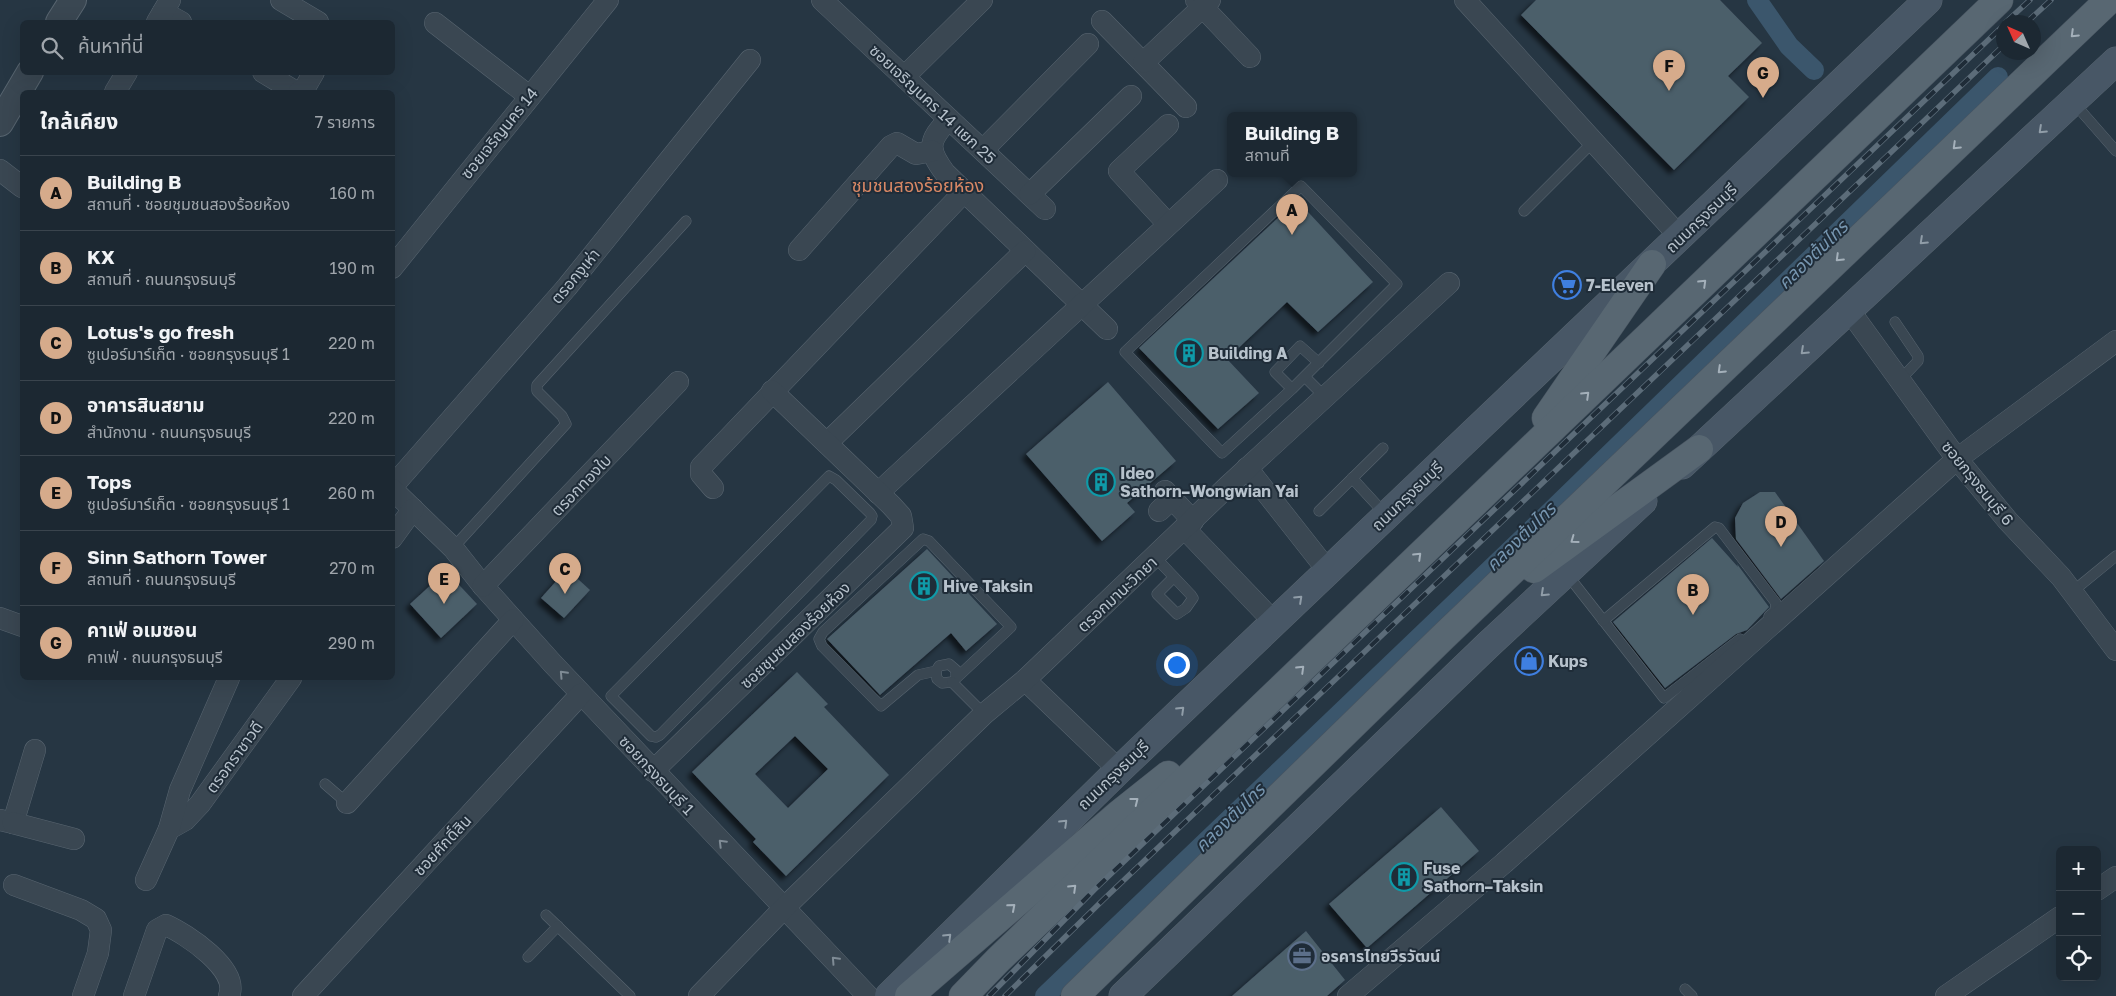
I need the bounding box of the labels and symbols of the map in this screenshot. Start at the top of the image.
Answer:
north arrow [1996,15,2041,60]
one-way arrow [2071,28,2080,37]
street label: ซอยเจริญนคร 14 แยก 25 [866,40,1000,168]
pin: F [1653,50,1685,91]
pin: G [1747,57,1779,98]
street label: ซอยเจริญนคร 14 [456,83,542,183]
one-way arrow [2039,124,2048,133]
one-way arrow [1953,140,1962,149]
district label: ชุมชนสองร้อยห้อง [852,174,984,197]
street label: ถนนกรุงธนบุรี [1661,179,1741,257]
pin: A [1276,194,1308,235]
water label: คลองต้นไทร [1773,215,1853,293]
one-way arrow [1920,235,1929,244]
street label: ตรอกงูเห่า [546,244,604,308]
one-way arrow [1835,252,1844,261]
supermarket icon: 7-Eleven [1552,270,1582,300]
place label: 7-Eleven [1586,275,1654,295]
one-way arrow [1698,280,1707,289]
building icon: Building A [1174,338,1204,368]
place label: Building A [1208,343,1288,363]
one-way arrow [1801,345,1810,354]
one-way arrow [1718,364,1727,373]
one-way arrow [1580,392,1589,401]
street label: ซอยกรุงธนบุรี 6 [1938,437,2018,529]
street label: ตรอกทองใบ [547,450,615,520]
street label: ถนนกรุงธนบุรี [1367,457,1447,535]
place label: Ideo Sathorn–Wongwian Yai [1120,463,1299,501]
building icon: Ideo Sathorn–Wongwian Yai [1086,467,1116,497]
water label: คลองต้นไทร [1481,497,1561,575]
pin: D [1765,506,1797,547]
one-way arrow [1570,534,1580,543]
street label: ตรอกมานะวิทยา [1073,552,1161,636]
pin: C [549,553,581,594]
one-way arrow [1413,553,1422,562]
pin: E [428,563,460,604]
building icon: Hive Taksin [909,571,939,601]
pin: B [1677,574,1709,615]
place label: Hive Taksin [943,576,1033,596]
street label: ซอยชุมชนสองร้อยห้อง [736,577,854,693]
one-way arrow [1541,587,1550,596]
one-way arrow [1293,596,1302,605]
shop icon: Kups [1514,646,1544,676]
place label: Kups [1548,651,1588,671]
your location [1164,652,1190,678]
one-way arrow [1296,666,1305,675]
one-way arrow [560,671,569,680]
one-way arrow [1175,707,1184,716]
street label: ตรอกราชาวดี [201,717,267,797]
street label: ซอยกรุงธนบุรี 1 [615,731,699,819]
street label: ถนนกรุงธนบุรี [1073,736,1153,814]
water label: คลองต้นไทร [1190,778,1270,856]
one-way arrow [1130,798,1139,807]
street label: ซอยศักดิ์สิน [409,810,475,880]
one-way arrow [1058,820,1067,829]
one-way arrow [719,840,728,849]
place label: Fuse Sathorn–Taksin [1423,858,1543,896]
building icon: Fuse Sathorn–Taksin [1389,862,1419,892]
one-way arrow [1067,885,1076,894]
one-way arrow [1006,904,1015,912]
one-way arrow [943,934,952,943]
office icon: อรคารไทยวีรวัฒน์ [1287,941,1317,971]
place label: อรคารไทยวีรวัฒน์ [1321,946,1440,966]
one-way arrow [832,957,841,966]

